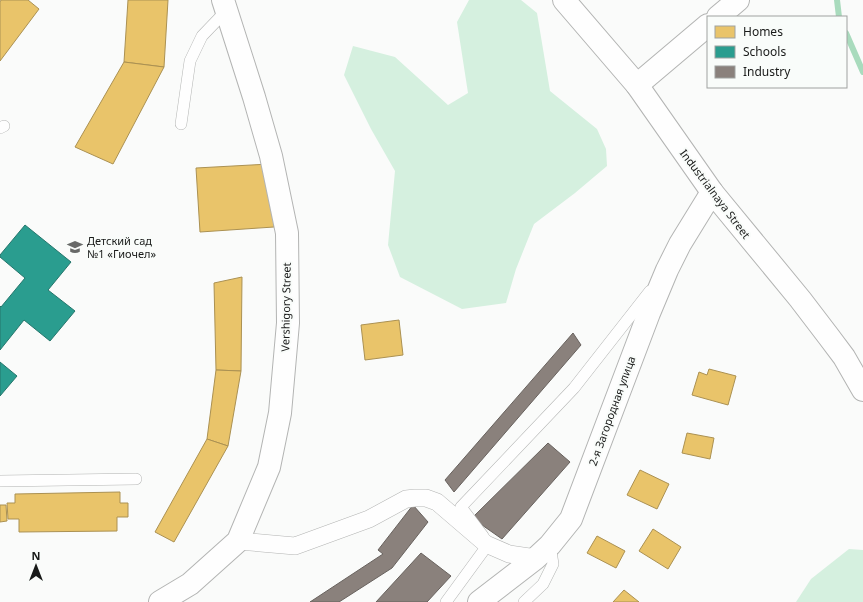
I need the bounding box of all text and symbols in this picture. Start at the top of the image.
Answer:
legend [707,16,847,88]
text: Homes [743,23,783,40]
text: Schools [743,43,786,60]
text: Industry [743,63,791,80]
street label: Industrialnaya Street [677,146,754,241]
place label: Детский сад №1 «Гиочел» [87,233,156,261]
school or university icon: Детский сад №1 «Гиочел» [66,238,84,256]
street label: Vershigory Street [277,262,294,352]
street label: 2-я Загородная улица [585,354,638,468]
north arrow [16,546,56,586]
text: N [32,548,40,563]

